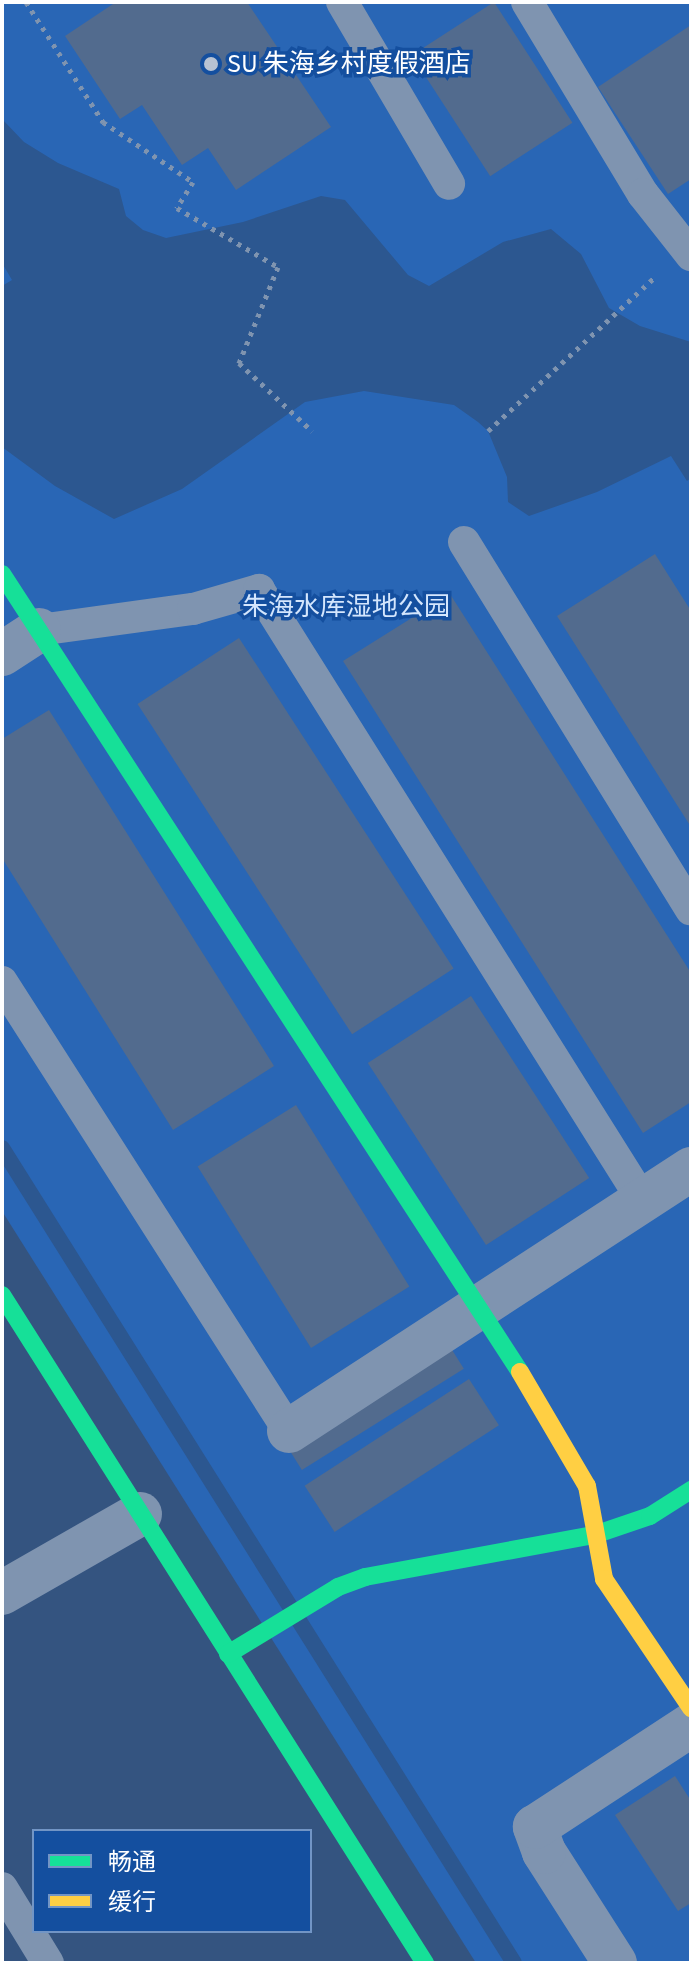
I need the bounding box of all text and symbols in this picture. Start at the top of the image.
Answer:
place label: SU 朱海乡村度假酒店 [227,48,471,80]
marker: SU 朱海乡村度假酒店 [202,55,220,73]
park label: 朱海水库湿地公园 [242,591,450,623]
legend [32,1829,312,1933]
text: 畅通 [108,1845,156,1880]
text: 缓行 [108,1885,156,1920]

